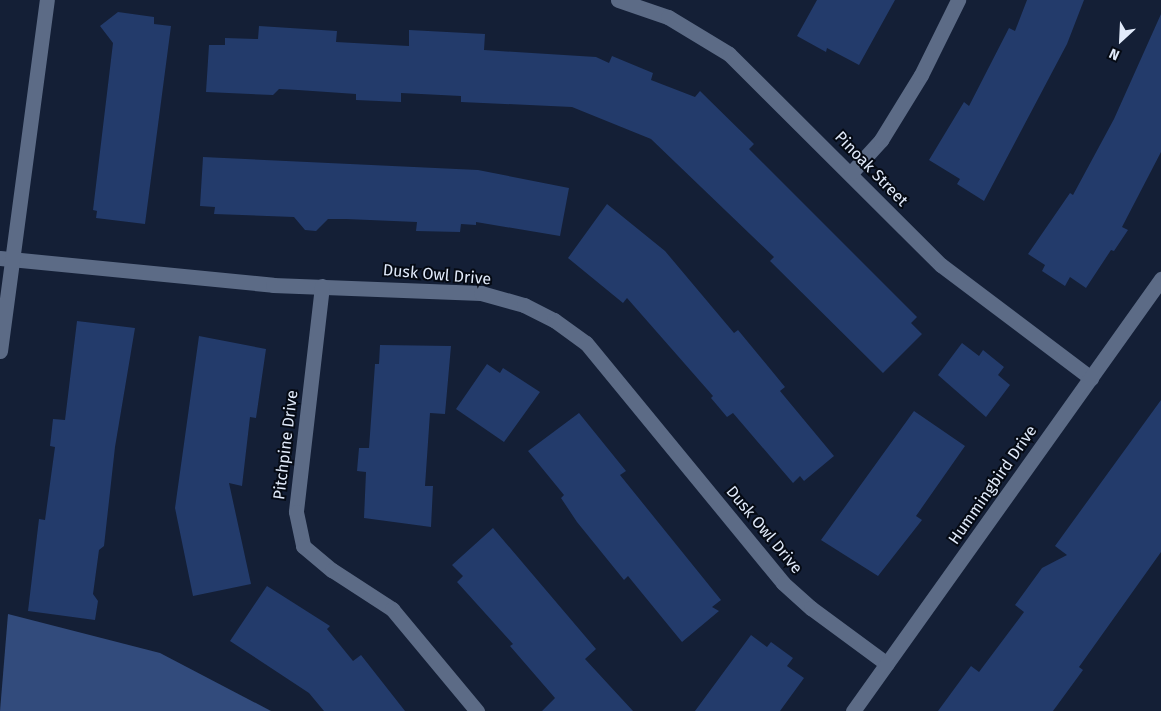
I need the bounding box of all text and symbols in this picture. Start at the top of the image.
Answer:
north arrow [1096,15,1146,65]
text: N [1107,44,1122,64]
street label: Pinoak Street [830,127,912,211]
street label: Dusk Owl Drive [382,261,492,289]
street label: Pitchpine Drive [270,389,302,501]
street label: Hummingbird Drive [945,422,1041,548]
street label: Dusk Owl Drive [722,482,806,578]

